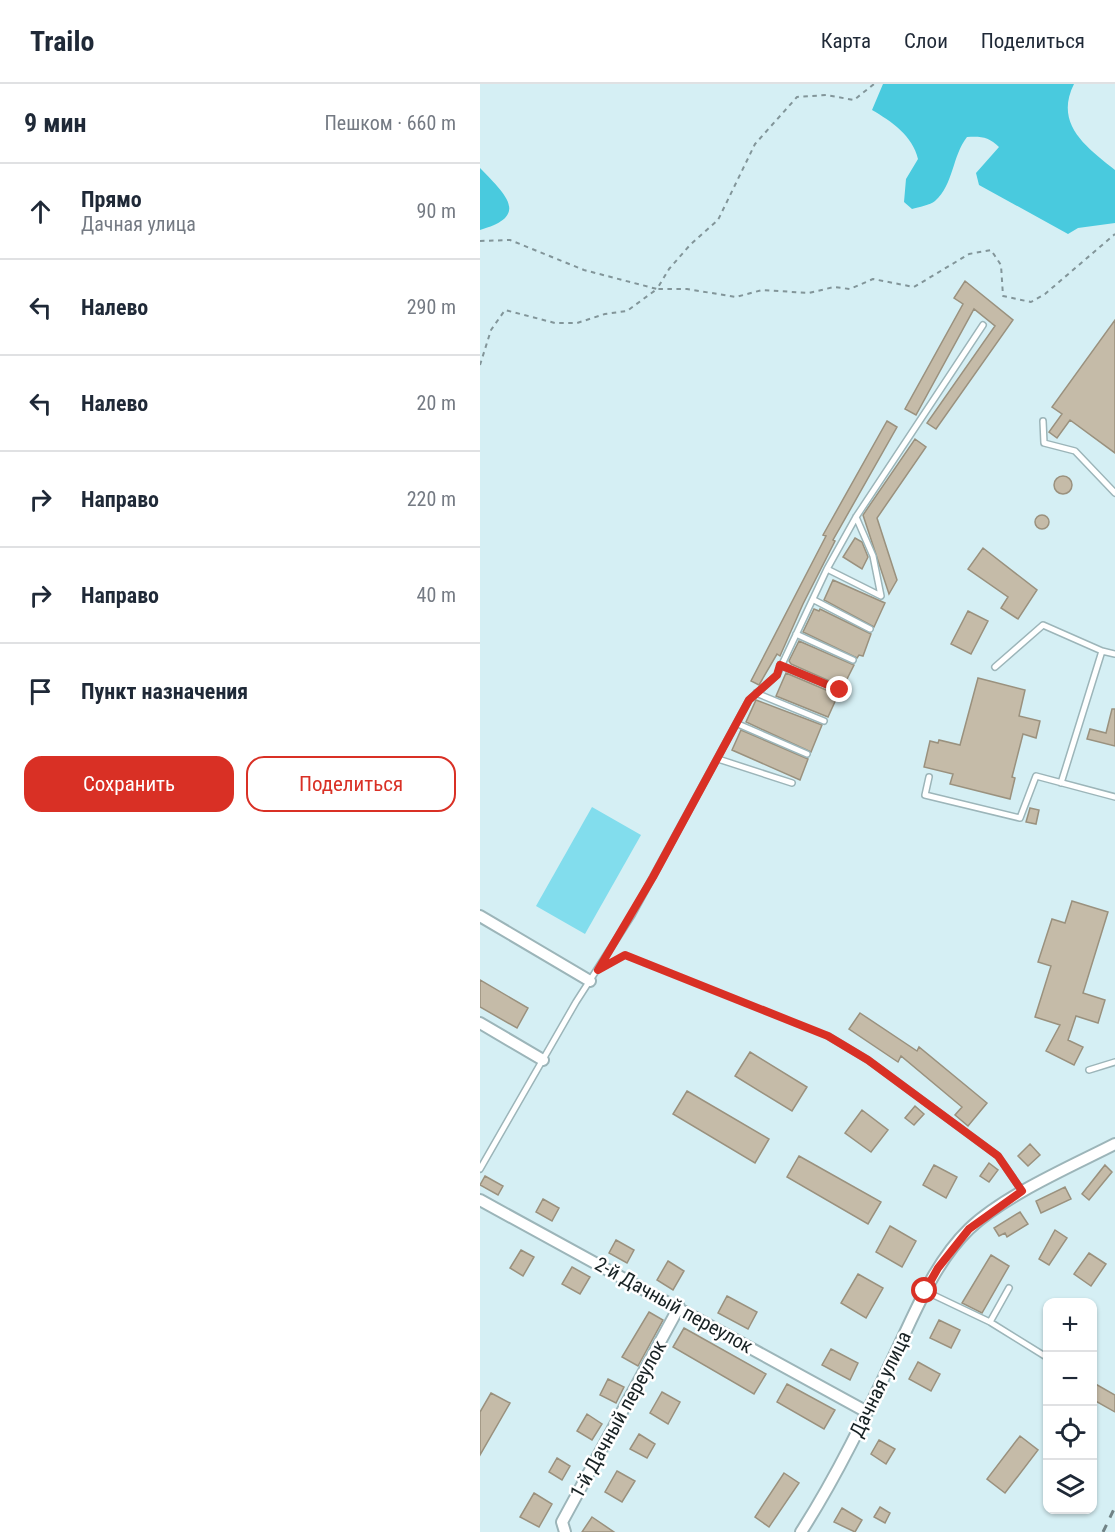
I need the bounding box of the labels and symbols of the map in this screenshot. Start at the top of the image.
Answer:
route end [826,676,852,702]
street label: 2-й Дачный переулок [591,1252,758,1359]
route start [911,1277,937,1303]
street label: Дачная улица [844,1327,916,1441]
street label: 1-й Дачный переулок [565,1335,672,1502]

